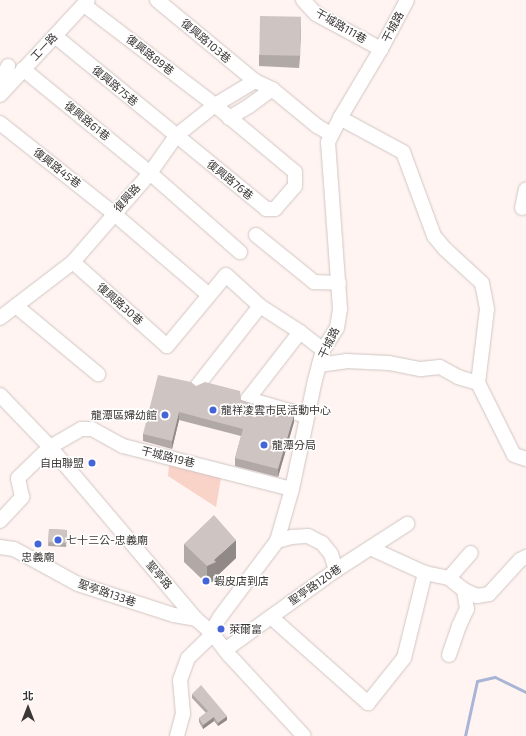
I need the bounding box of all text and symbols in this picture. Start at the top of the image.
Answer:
street label: 干城路111巷 [313,6,369,46]
street label: 干城路 [379,9,407,45]
street label: 復興路103巷 [178,16,234,66]
street label: 工一路 [28,30,60,64]
street label: 復興路89巷 [123,32,177,78]
street label: 復興路75巷 [89,63,141,109]
street label: 復興路61巷 [62,99,112,143]
street label: 復興路45巷 [31,145,83,191]
street label: 復興路76巷 [204,157,256,203]
street label: 復興路 [111,181,143,215]
street label: 復興路30巷 [94,280,146,328]
street label: 干城路 [316,325,342,361]
place label: 龍祥凌雲市民活動中心 [221,403,331,417]
marker: 龍祥凌雲市民活動中心 [208,405,218,415]
place label: 龍潭區婦幼館 [91,408,157,422]
marker: 龍潭區婦幼館 [160,410,170,420]
place label: 龍潭分局 [272,438,316,452]
marker: 龍潭分局 [259,440,269,450]
street label: 干城路19巷 [140,444,196,470]
place label: 自由聯盟 [40,456,84,470]
marker: 自由聯盟 [87,458,97,468]
place label: 七十三公-忠義廟 [66,533,148,547]
marker: 七十三公-忠義廟 [53,535,63,545]
marker: 忠義廟 [33,539,43,549]
place label: 忠義廟 [22,550,54,564]
street label: 聖亭路 [143,558,175,592]
street label: 聖亭路120巷 [286,562,344,608]
place label: 蝦皮店到店 [214,574,269,588]
marker: 蝦皮店到店 [201,576,211,586]
street label: 聖亭路133巷 [76,577,138,609]
place label: 萊爾富 [229,622,262,636]
marker: 萊爾富 [216,624,226,634]
north arrow [8,688,48,728]
text: 北 [23,689,34,702]

